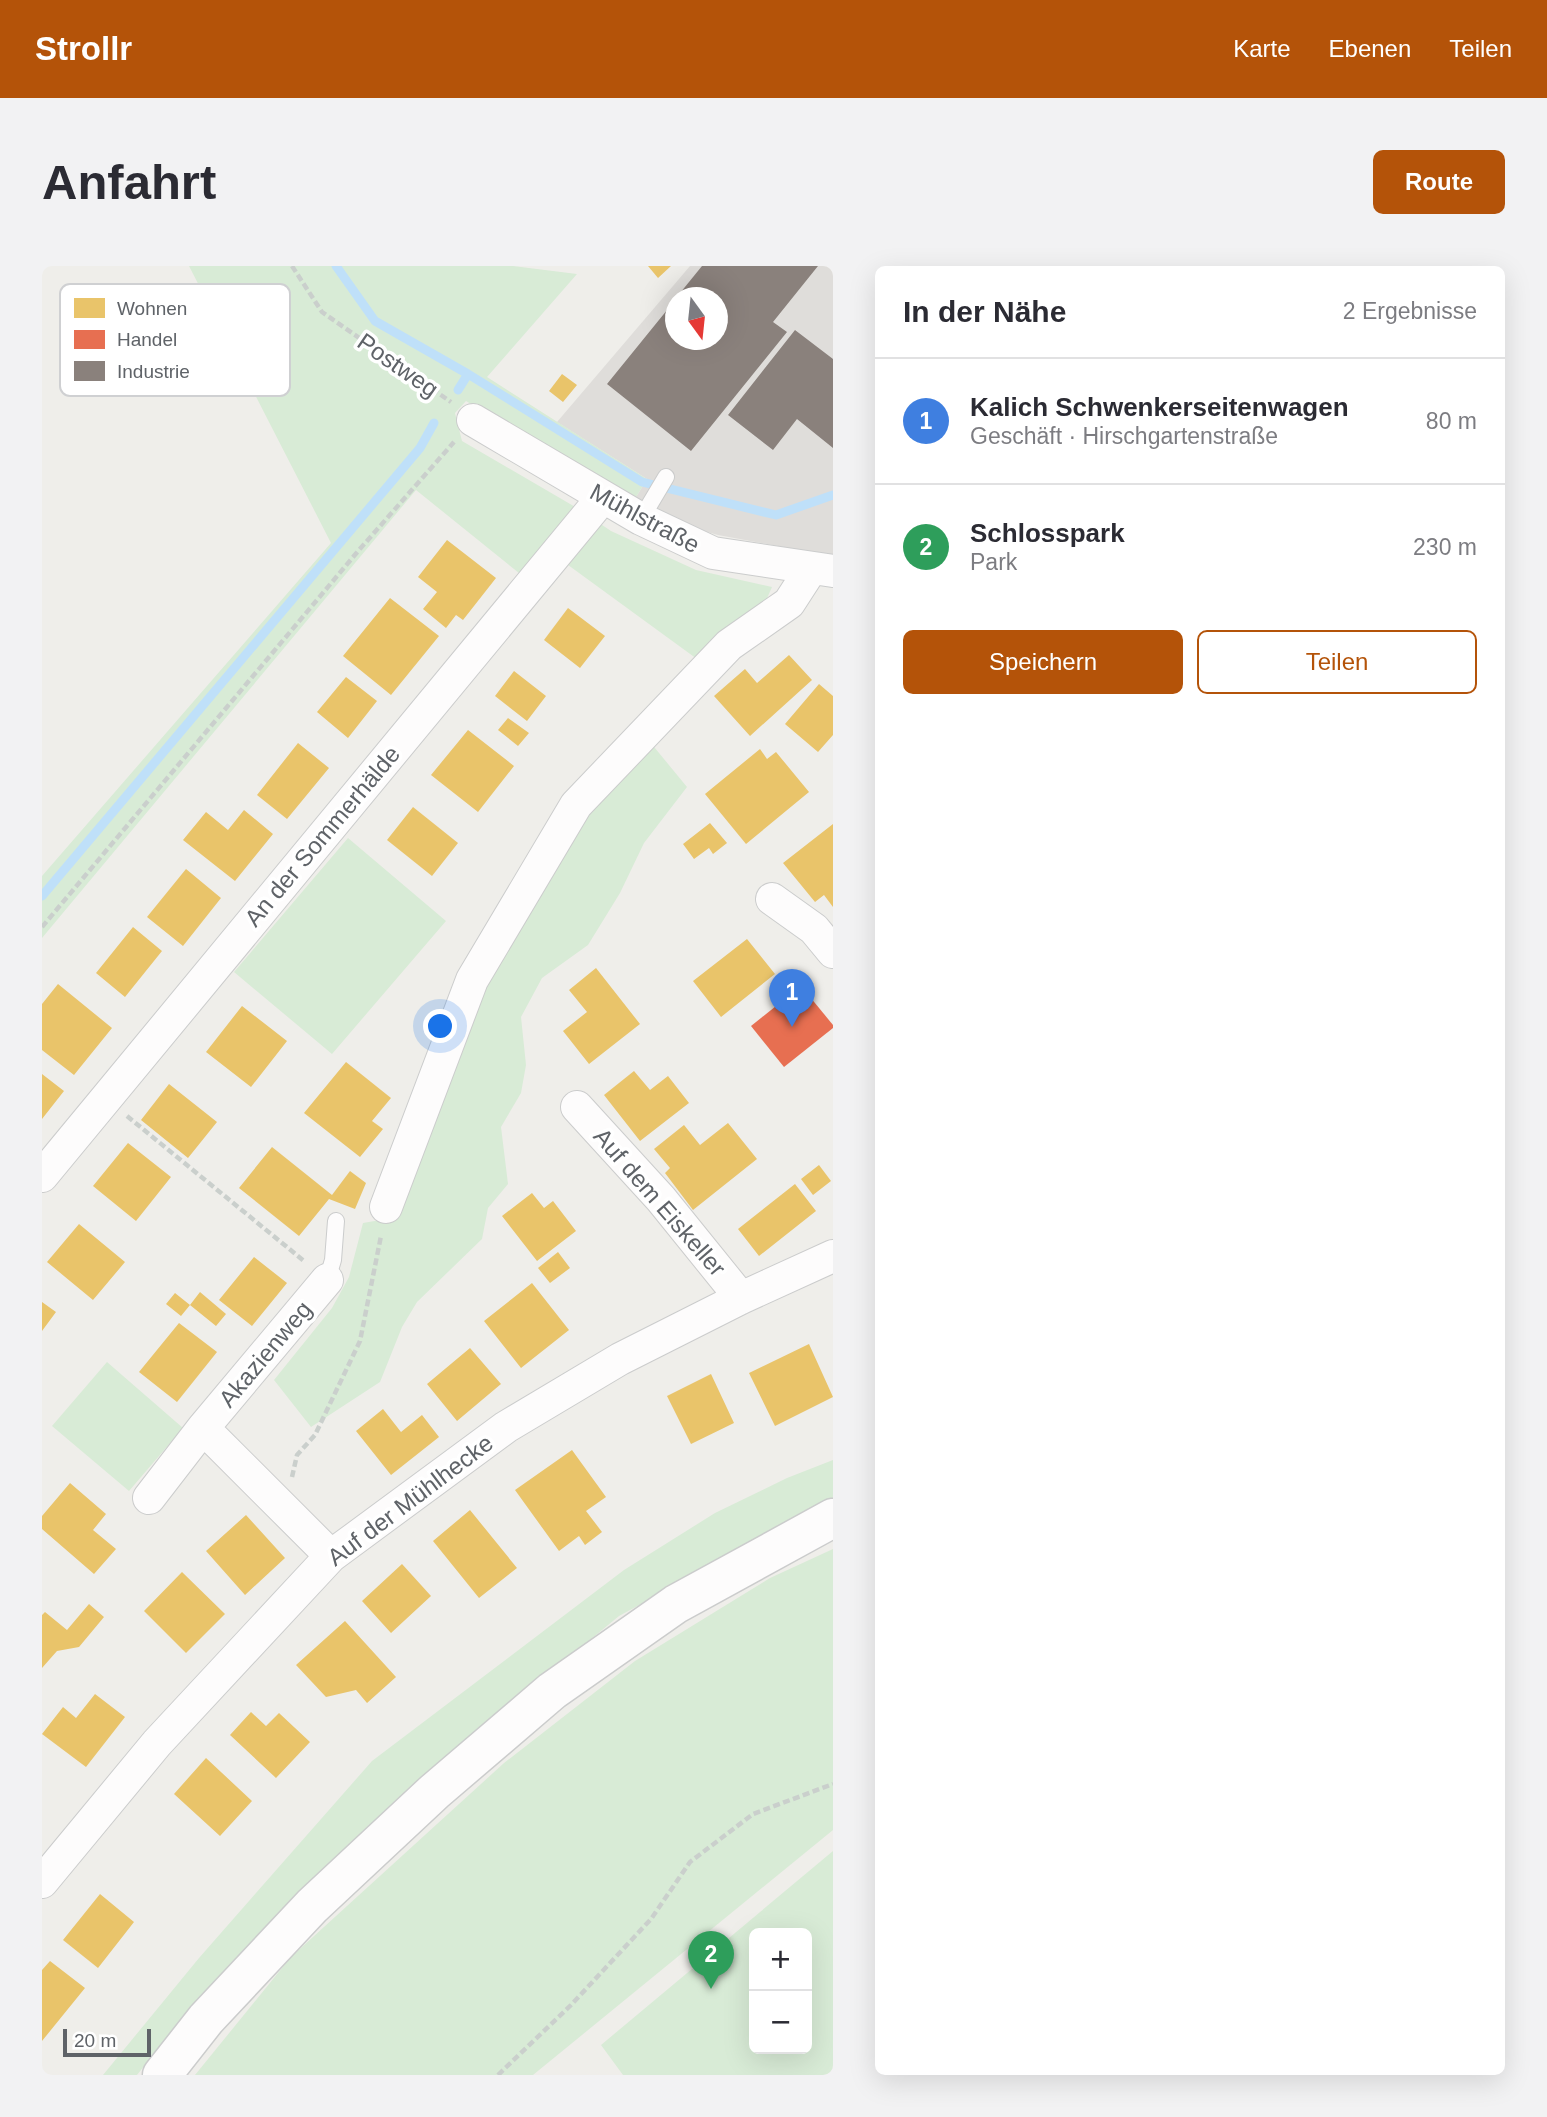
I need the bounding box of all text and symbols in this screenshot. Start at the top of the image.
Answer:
text: Strollr [35,30,132,67]
text: Karte [1233,35,1291,62]
text: Ebenen [1329,35,1411,62]
text: Teilen [1449,35,1512,62]
button: Route [1373,150,1505,214]
text: Anfahrt [42,155,216,209]
legend [60,284,290,396]
north arrow [665,287,728,350]
text: In der Nähe [903,295,1066,328]
text: Wohnen [117,298,187,319]
text: 2 Ergebnisse [1343,298,1477,324]
street label: Postweg [353,328,443,402]
text: Handel [117,329,177,350]
text: Industrie [117,361,190,382]
text: Kalich Schwenkerseitenwagen [970,392,1349,422]
text: 1 [920,408,932,434]
text: 80 m [1426,408,1477,434]
text: Geschäft · Hirschgartenstraße [970,423,1278,449]
street label: Mühlstraße [586,478,704,558]
text: Schlosspark [970,518,1125,548]
text: 2 [920,534,932,560]
text: 230 m [1413,534,1477,560]
text: Park [970,549,1017,575]
button: Speichern [903,630,1183,694]
button: Teilen [1197,630,1477,694]
street label: An der Sommerhälde [239,740,405,932]
pin: 1 [769,969,815,1027]
your location [423,1009,457,1043]
street label: Auf dem Eiskeller [589,1123,731,1281]
street label: Akazienweg [213,1296,317,1412]
street label: Auf der Mühlhecke [322,1429,498,1571]
map controls [749,1928,812,2054]
button: + [749,1928,812,1991]
pin: 2 [688,1931,734,1989]
button: − [749,1991,812,2054]
scale bar [63,2026,150,2058]
text: 20 m [74,2030,116,2051]

